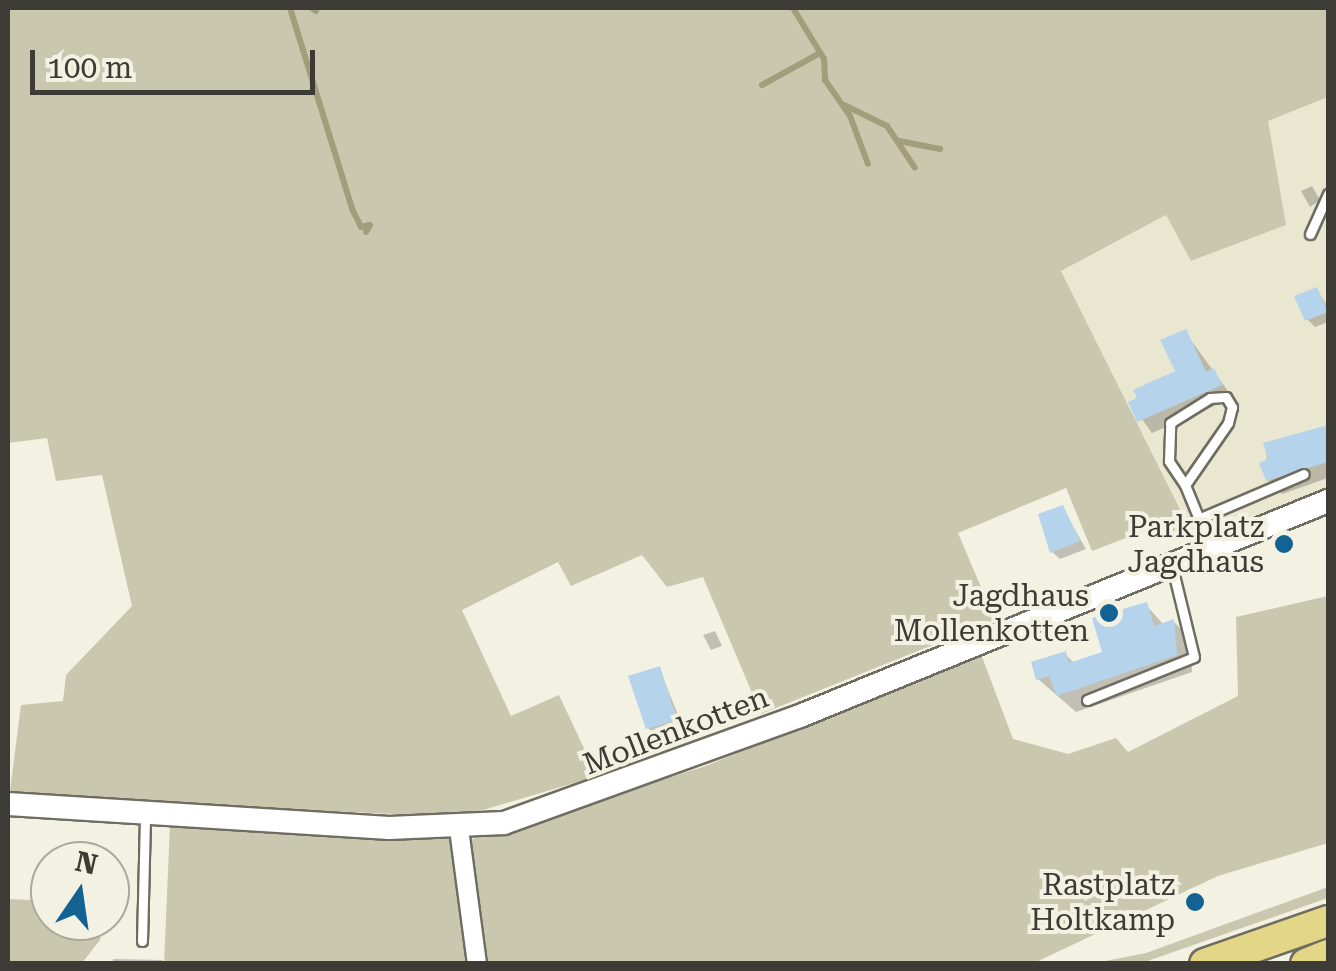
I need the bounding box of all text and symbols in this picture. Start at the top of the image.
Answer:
scale bar [35,30,320,92]
text: 100 m [47,50,132,85]
place label: Parkplatz Jagdhaus [1128,509,1264,580]
marker: Parkplatz Jagdhaus [1273,533,1295,555]
place label: Jagdhaus Mollenkotten [894,578,1089,648]
marker: Jagdhaus Mollenkotten [1098,602,1120,624]
street label: Mollenkotten [578,679,774,783]
north arrow [30,841,130,941]
text: N [72,845,101,882]
place label: Rastplatz Holtkamp [1030,867,1175,938]
marker: Rastplatz Holtkamp [1184,891,1206,913]

